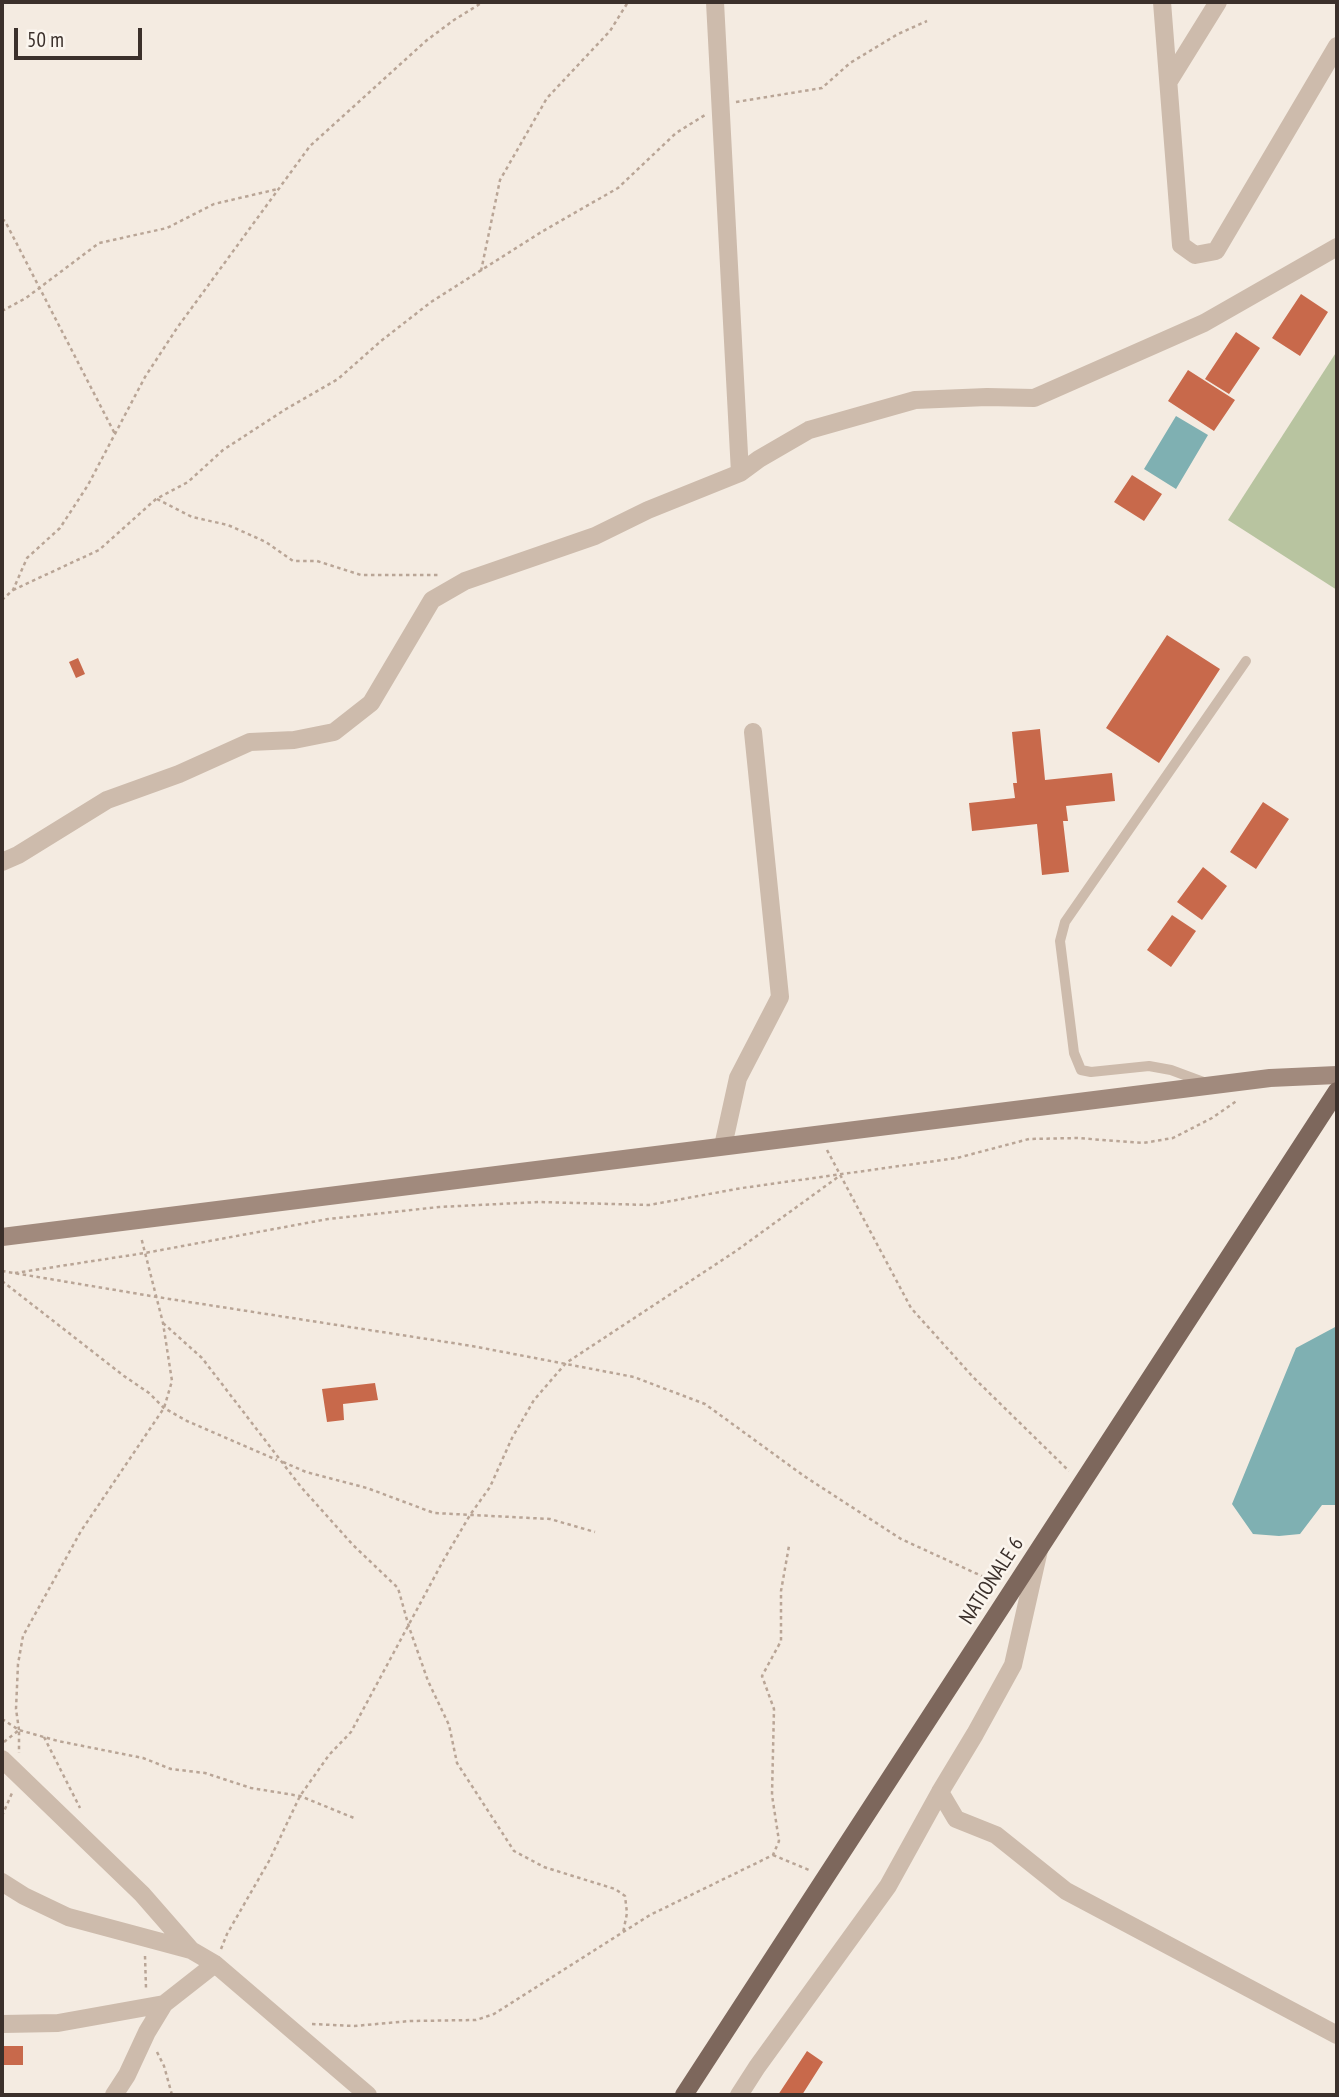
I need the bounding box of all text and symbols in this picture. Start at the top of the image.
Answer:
scale bar [18,14,145,58]
text: 50 m [27,26,64,53]
street label: NATIONALE 6 [955,1533,1029,1629]

